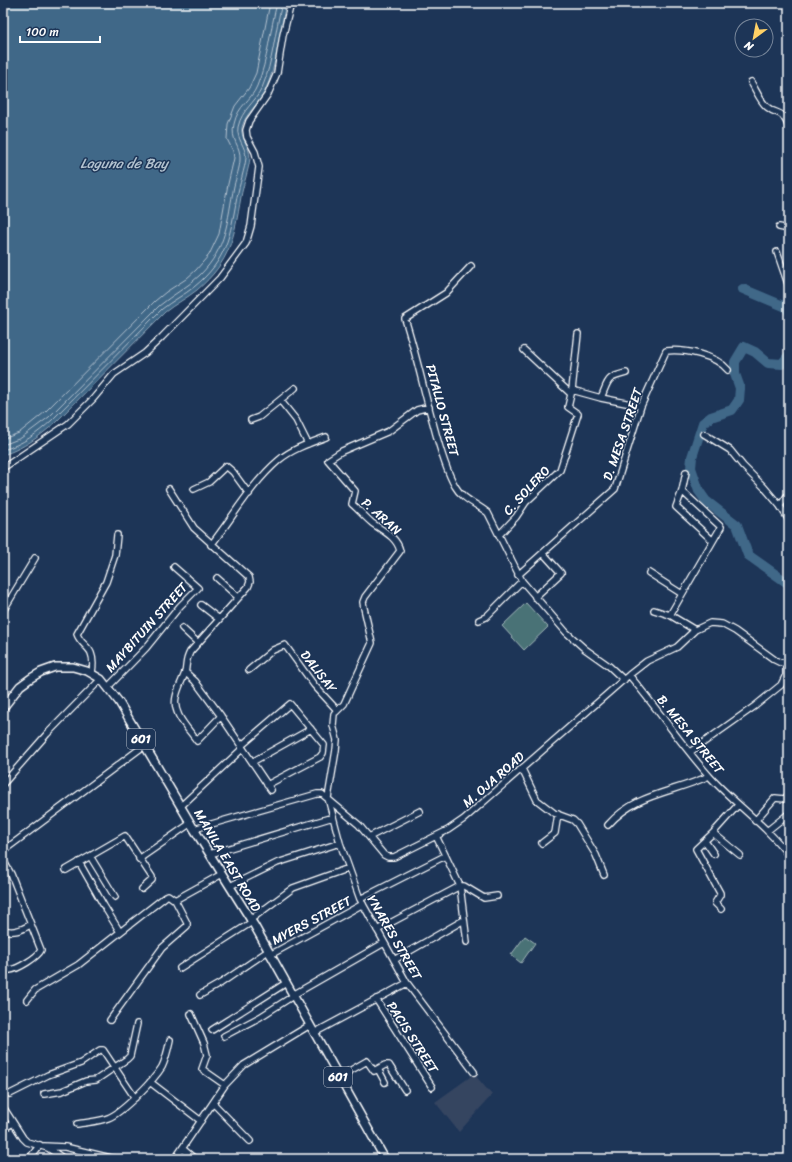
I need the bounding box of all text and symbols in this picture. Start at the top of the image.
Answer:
scale bar [20,18,100,44]
north arrow [734,18,774,58]
text: 100 m [26,21,59,43]
text: N [740,36,758,57]
water label: Laguna de Bay [80,151,170,176]
street label: PITALLO STREET [419,362,466,460]
street label: D. MESA STREET [596,384,649,484]
street label: C. SOLERO [497,460,556,521]
street label: P. ARAN [356,492,407,541]
street label: MAYBITUIN STREET [99,576,194,678]
street label: DALISAY [294,645,343,698]
street label: B. MESA STREET [651,689,731,780]
road number: 601 [127,729,155,749]
street label: M. OJA ROAD [457,745,530,813]
street label: MANILA EAST ROAD [188,804,268,916]
street label: MYERS STREET [267,889,356,951]
street label: YNARES STREET [361,890,429,985]
street label: PACIS STREET [381,997,445,1079]
road number: 601 [324,1067,352,1087]

